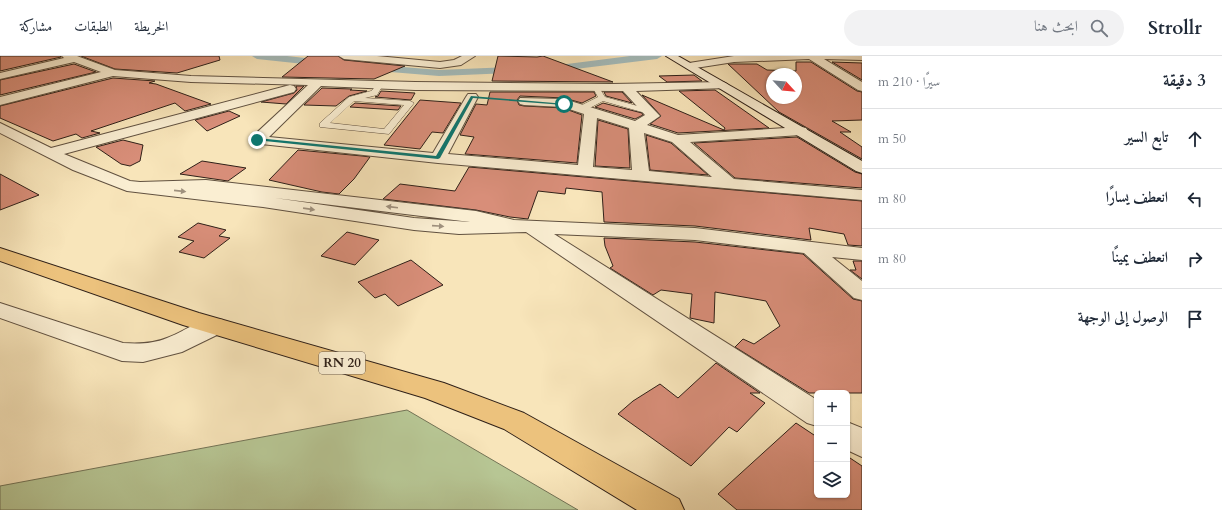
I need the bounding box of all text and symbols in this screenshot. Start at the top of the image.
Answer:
search box [844,10,1124,46]
text: Strollr [1148,15,1202,41]
text: ابحث هنا [1034,16,1078,36]
text: مشاركة [20,17,52,36]
text: الطبقات [74,17,112,36]
text: الخريطة [134,17,168,36]
icon: search [1088,17,1110,39]
north arrow [766,68,802,104]
text: 3 دقيقة [1163,69,1206,92]
text: سيرًا · 210 m [878,73,940,91]
route start [555,95,573,113]
text: تابع السير [1125,127,1168,147]
icon: ahead [1184,128,1206,150]
text: 50 m [878,130,906,148]
route end [248,131,266,149]
text: انعطف يسارًا [1106,187,1168,207]
one-way arrow [174,188,186,195]
icon: left [1184,188,1206,210]
text: 80 m [878,190,906,208]
one-way arrow [386,204,398,210]
one-way arrow [303,206,315,212]
one-way arrow [432,223,444,229]
text: انعطف يمينًا [1112,247,1168,267]
icon: right [1184,248,1206,270]
text: 80 m [878,250,906,268]
text: الوصول إلى الوجهة [1078,307,1168,327]
icon: arrive [1184,308,1206,330]
road number: RN 20 [319,352,365,374]
map controls [814,390,850,498]
button: + [814,390,850,426]
button: − [814,426,850,462]
button: layers [814,462,850,498]

